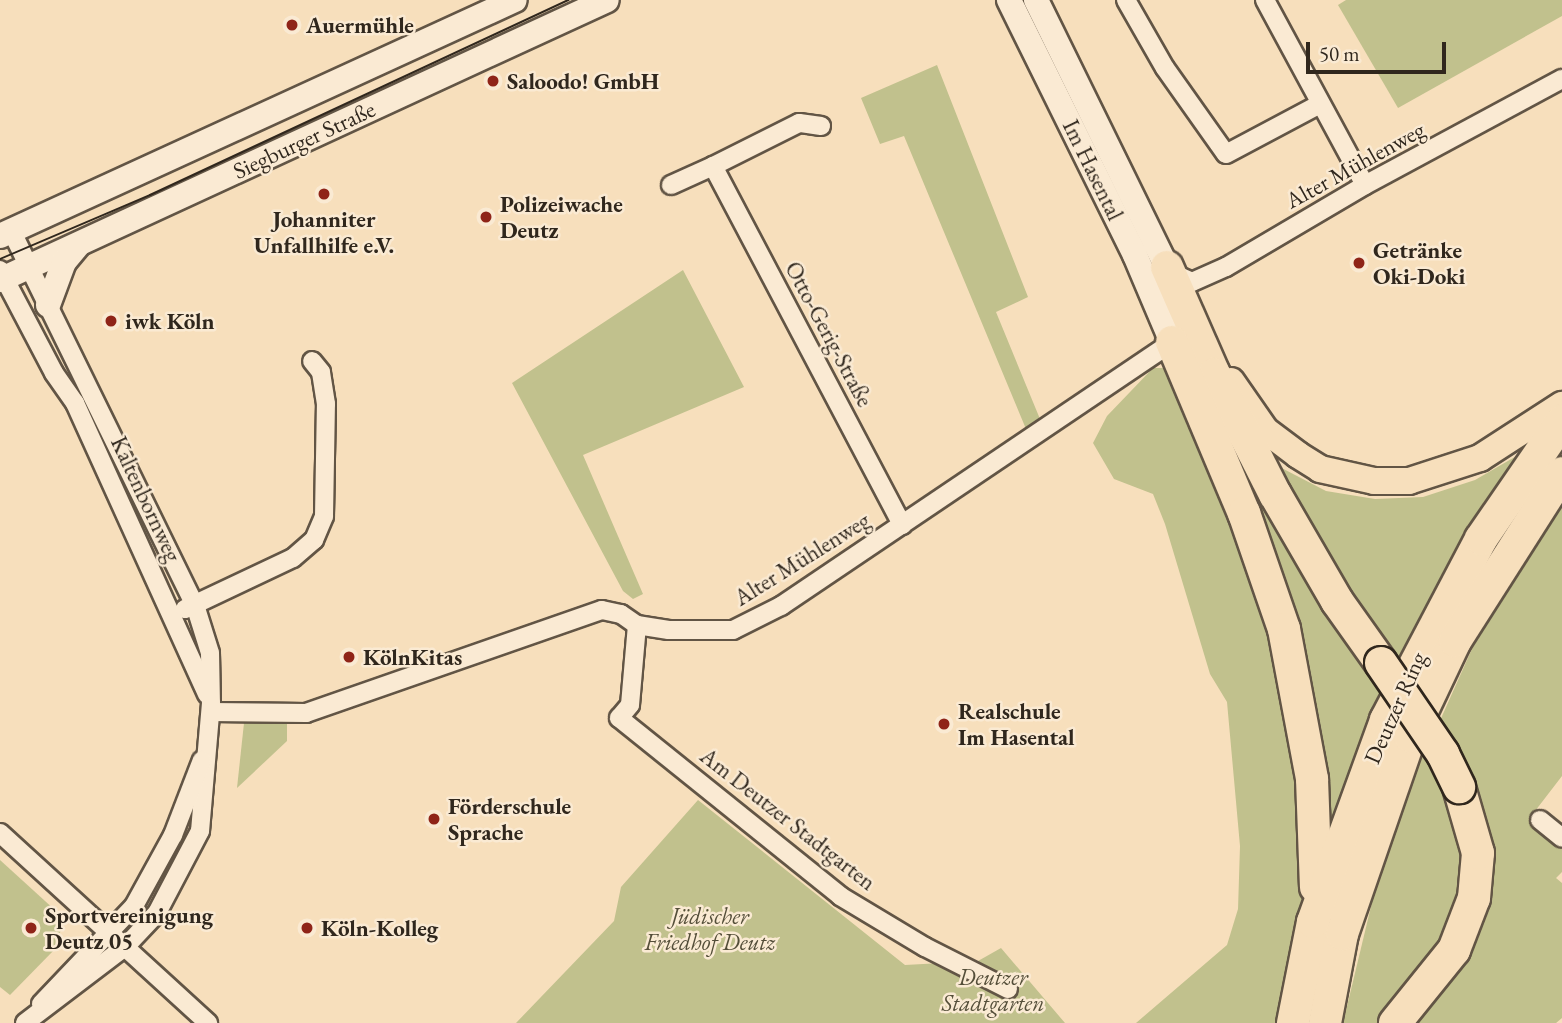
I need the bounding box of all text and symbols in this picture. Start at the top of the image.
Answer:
place label: Auermühle [306,11,414,39]
marker: Auermühle [284,17,300,33]
scale bar [1310,28,1450,72]
text: 50 m [1319,40,1360,67]
place label: Saloodo! GmbH [507,67,659,95]
marker: Saloodo! GmbH [485,73,501,89]
street label: Siegburger Straße [229,95,379,185]
street label: Im Hasental [1057,115,1129,225]
street label: Alter Mühlenweg [1281,115,1429,215]
marker: Johanniter Unfallhilfe e.V. [316,186,332,202]
place label: Polizeiwache Deutz [500,190,623,244]
place label: Johanniter Unfallhilfe e.V. [254,205,394,259]
marker: Polizeiwache Deutz [478,209,494,225]
place label: Getränke Oki-Doki [1373,236,1465,290]
marker: Getränke Oki-Doki [1351,255,1367,271]
street label: Otto-Gerig-Straße [779,257,879,411]
place label: iwk Köln [125,307,215,335]
marker: iwk Köln [103,313,119,329]
street label: Kaltenbornweg [105,432,187,566]
street label: Alter Mühlenweg [729,506,875,612]
place label: KölnKitas [363,643,462,671]
street label: Deutzer Ring [1358,648,1432,768]
marker: KölnKitas [341,649,357,665]
place label: Realschule Im Hasental [958,697,1075,751]
marker: Realschule Im Hasental [936,716,952,732]
street label: Am Deutzer Stadtgarten [695,742,881,896]
place label: Förderschule Sprache [448,792,571,846]
marker: Förderschule Sprache [426,811,442,827]
place label: Sportvereinigung Deutz 05 [45,901,213,955]
park label: Jüdischer Friedhof Deutz [645,902,775,956]
place label: Köln-Kolleg [321,914,438,942]
marker: Sportvereinigung Deutz 05 [23,920,39,936]
marker: Köln-Kolleg [299,920,315,936]
park label: Deutzer Stadtgarten [942,963,1044,1017]

